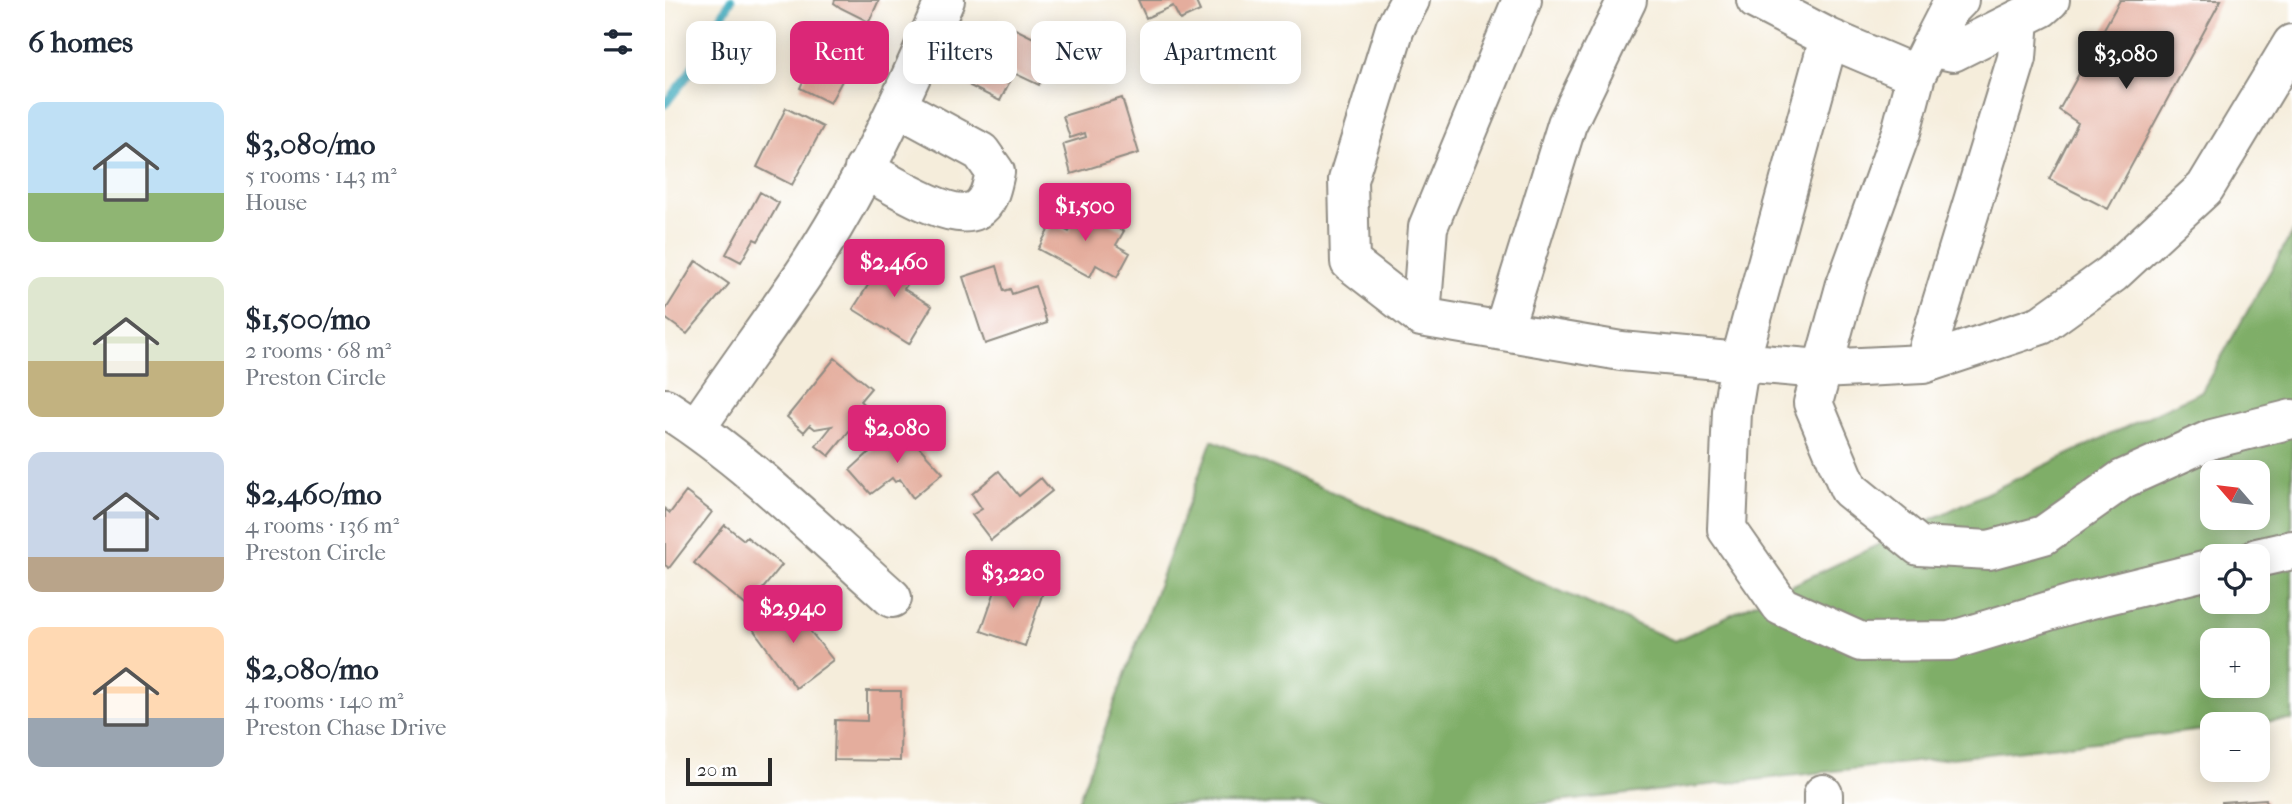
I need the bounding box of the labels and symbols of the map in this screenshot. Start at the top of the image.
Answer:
pin: $3,080 [2069,32,2183,91]
pin: $1,500 [1028,184,1142,243]
pin: $2,460 [837,240,951,299]
pin: $2,080 [840,406,954,465]
north arrow [2200,460,2270,530]
pin: $3,220 [956,550,1070,610]
pin: $2,940 [736,586,850,645]
scale bar [686,755,772,787]

